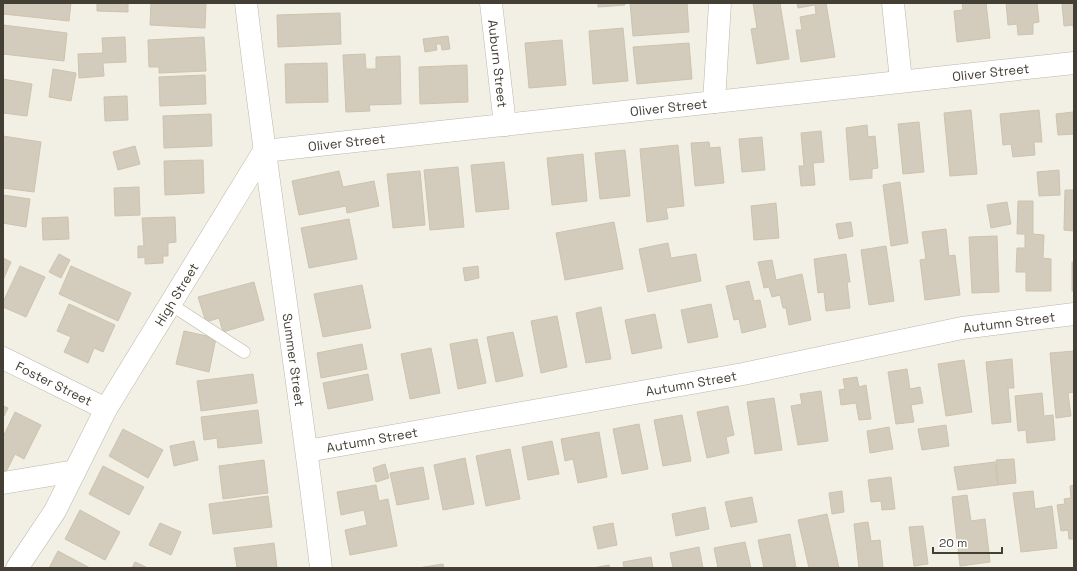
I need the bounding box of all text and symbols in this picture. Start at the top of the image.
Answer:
street label: Auburn Street [484,19,511,109]
street label: Oliver Street [951,59,1030,85]
street label: Oliver Street [629,94,708,120]
street label: Oliver Street [307,129,386,155]
street label: High Street [150,260,202,329]
street label: Autumn Street [962,308,1056,336]
street label: Summer Street [279,312,309,408]
street label: Foster Street [13,357,95,409]
street label: Autumn Street [644,367,738,400]
street label: Autumn Street [325,423,419,456]
scale bar [933,529,1002,555]
text: 20 m [939,535,967,551]

